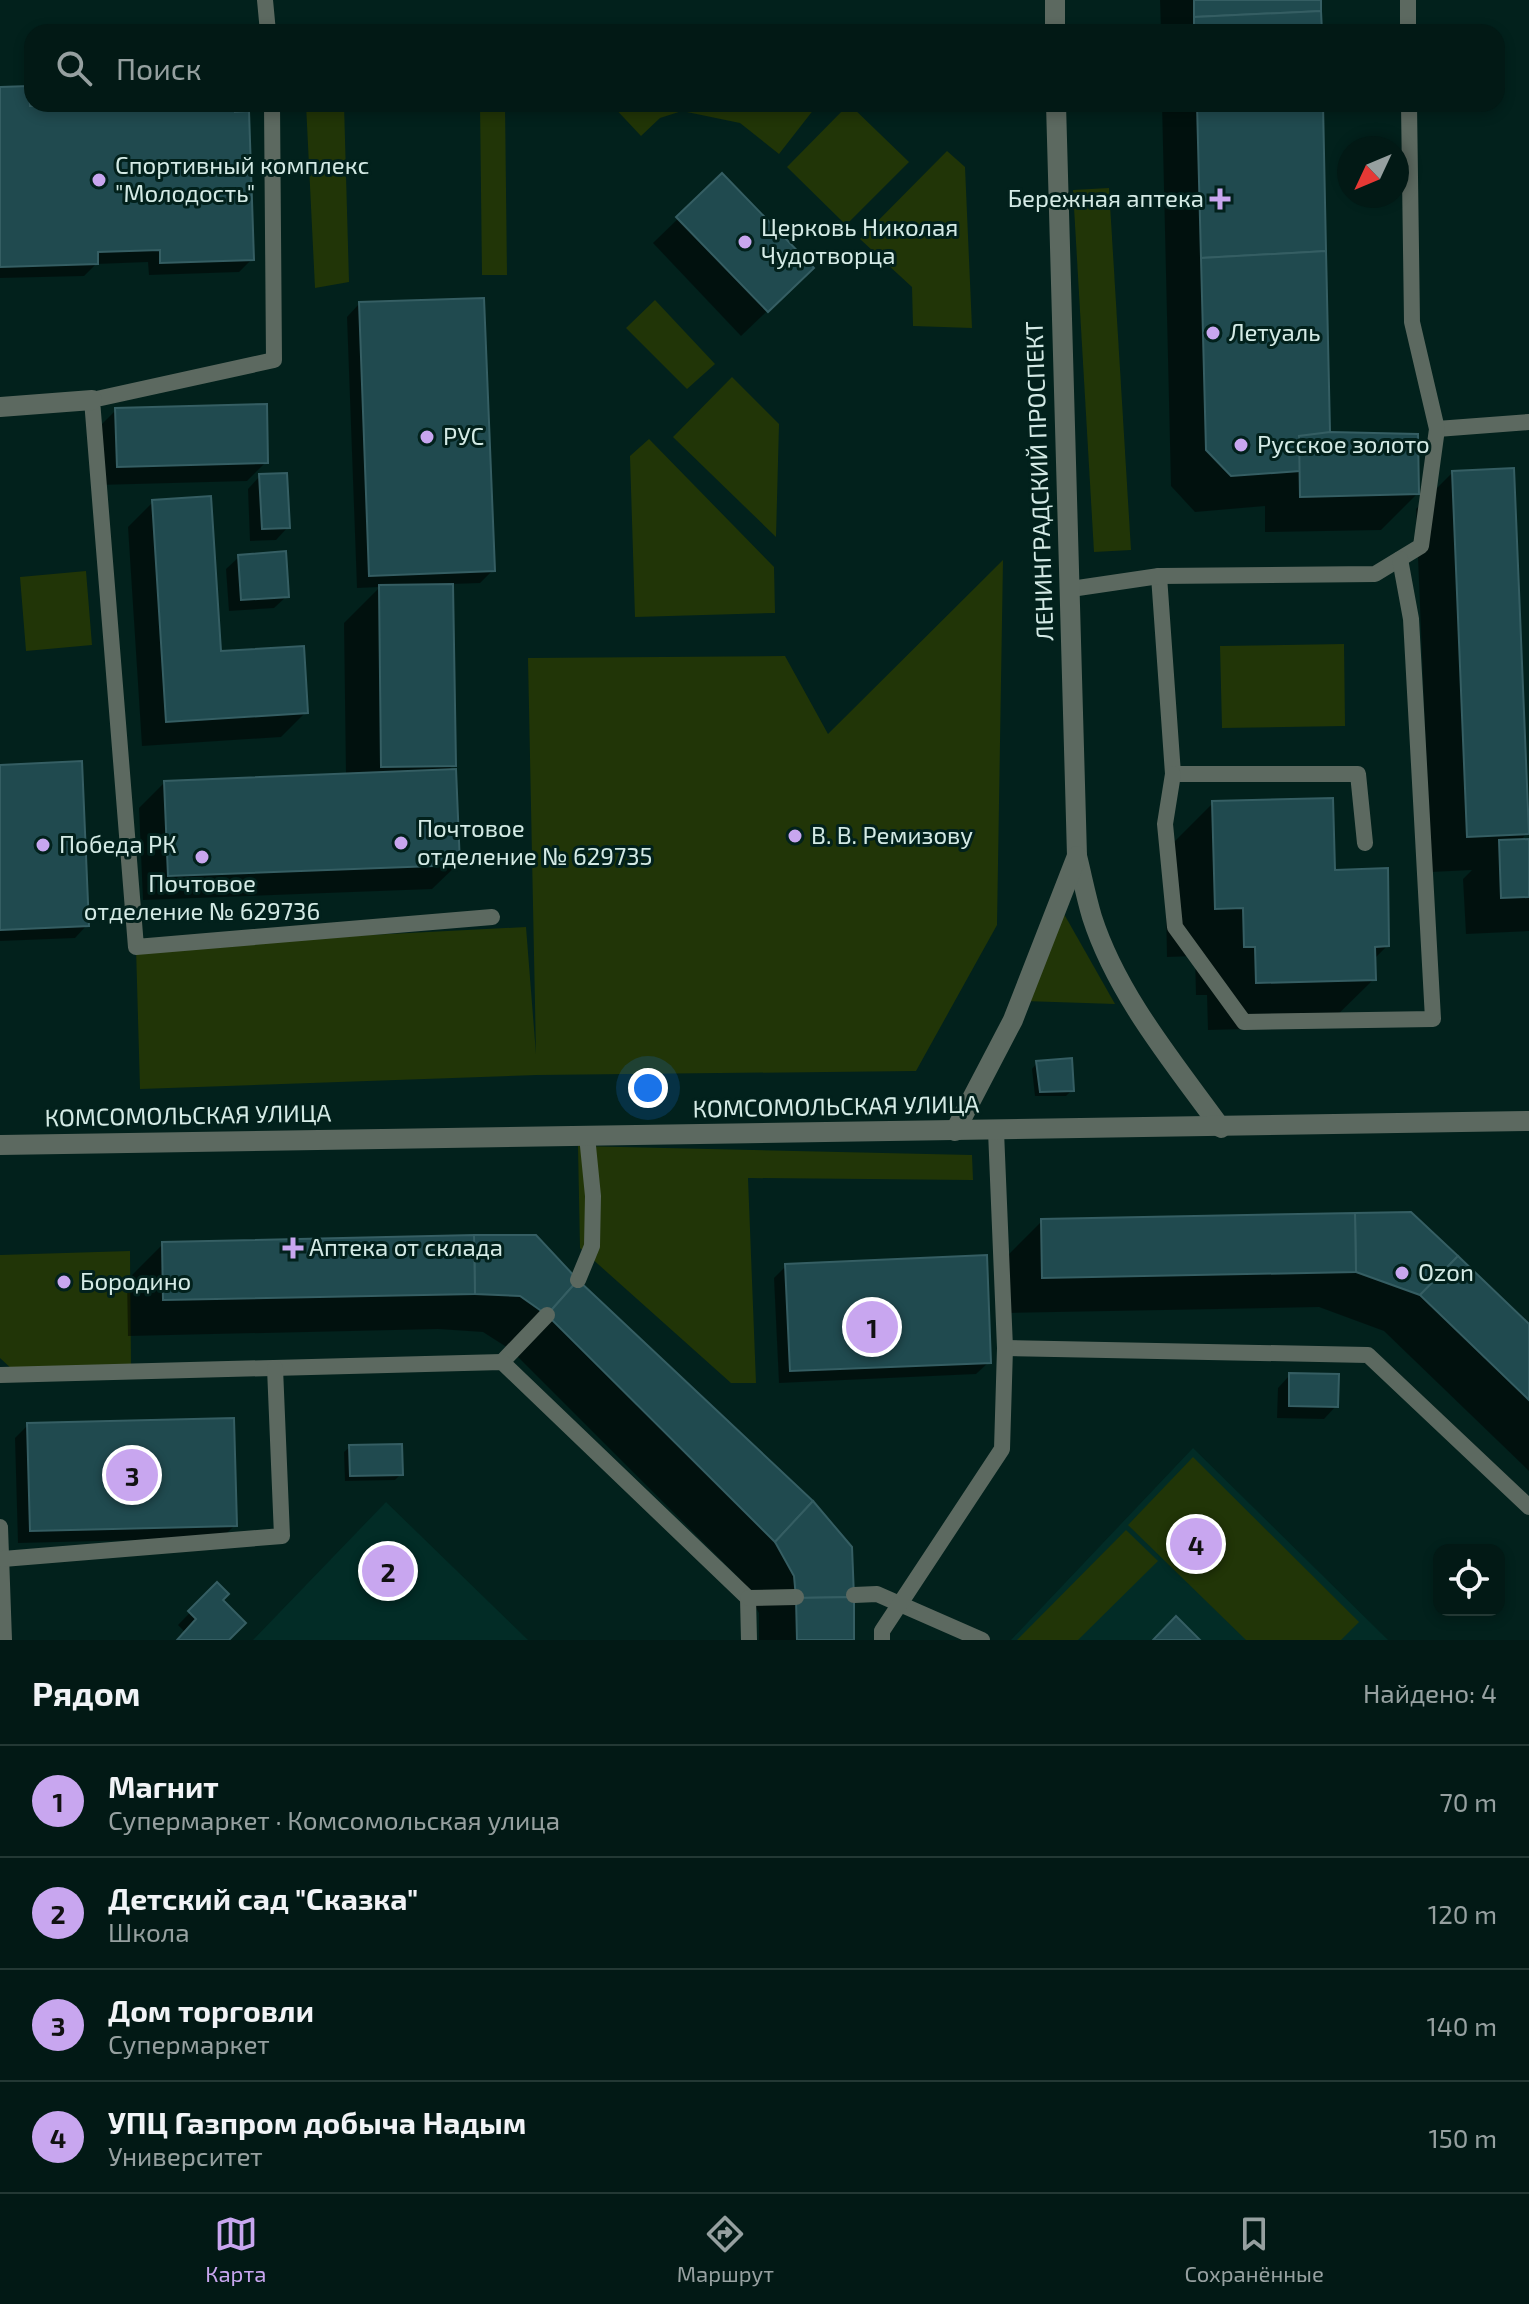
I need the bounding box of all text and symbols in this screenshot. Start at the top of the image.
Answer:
search box [24,24,1505,112]
icon: search [52,46,96,90]
text: Поиск [116,50,202,86]
north arrow [1337,136,1409,208]
place label: Спортивный комплекс "Молодость" [115,150,369,207]
marker: Спортивный комплекс "Молодость" [90,171,108,189]
place label: Бережная аптека [1008,183,1204,212]
marker: Бережная аптека [1211,190,1229,208]
place label: Церковь Николая Чудотворца [761,212,958,270]
marker: Церковь Николая Чудотворца [736,233,754,251]
place label: Летуаль [1229,317,1321,347]
street label: ЛЕНИНГРАДСКИЙ ПРОСПЕКТ [1018,321,1059,642]
marker: Летуаль [1204,324,1222,342]
place label: РУС [443,421,484,450]
marker: РУС [418,428,436,446]
place label: Русское золото [1257,429,1430,459]
marker: Русское золото [1232,436,1250,454]
place label: Почтовое отделение № 629735 [417,813,652,870]
place label: В. В. Ремизову [811,820,973,850]
marker: В. В. Ремизову [786,827,804,845]
place label: Победа РК [59,829,177,858]
marker: Почтовое отделение № 629735 [392,834,410,852]
marker: Победа РК [34,836,52,854]
marker: Почтовое отделение № 629736 [193,848,211,866]
place label: Почтовое отделение № 629736 [84,868,320,925]
your location [628,1068,668,1108]
street label: КОМСОМОЛЬСКАЯ УЛИЦА [692,1088,980,1122]
street label: КОМСОМОЛЬСКАЯ УЛИЦА [44,1097,332,1131]
place label: Аптека от склада [309,1232,503,1261]
marker: Аптека от склада [284,1239,302,1257]
place label: Ozon [1418,1257,1474,1286]
marker: Ozon [1393,1264,1411,1282]
place label: Бородино [80,1266,191,1295]
marker: Бородино [55,1273,73,1291]
pin: 1 [846,1297,898,1357]
pin: 3 [106,1445,158,1505]
pin: 4 [1170,1514,1222,1574]
pin: 2 [362,1541,414,1601]
map controls [1433,1544,1505,1616]
button: locate [1433,1544,1505,1616]
text: Рядом [32,1672,140,1713]
text: Найдено: 4 [1363,1677,1497,1708]
text: Магнит [108,1768,219,1804]
text: 1 [52,1786,64,1817]
text: 70 m [1439,1786,1497,1817]
text: Супермаркет · Комсомольская улица [108,1804,560,1835]
text: Детский сад "Сказка" [108,1880,418,1916]
text: 2 [50,1898,66,1929]
text: 120 m [1428,1898,1497,1929]
text: Школа [108,1916,190,1947]
text: Дом торговли [108,1992,314,2028]
text: 3 [51,2010,65,2041]
text: 140 m [1426,2010,1497,2041]
text: Супермаркет [108,2028,270,2059]
text: УПЦ Газпром добыча Надым [108,2104,526,2140]
text: 4 [50,2122,66,2153]
text: 150 m [1428,2122,1497,2153]
text: Университет [108,2140,263,2171]
tab: Карта [205,2212,266,2286]
tab: Маршрут [677,2212,774,2286]
tab: Сохранённые [1184,2212,1324,2286]

